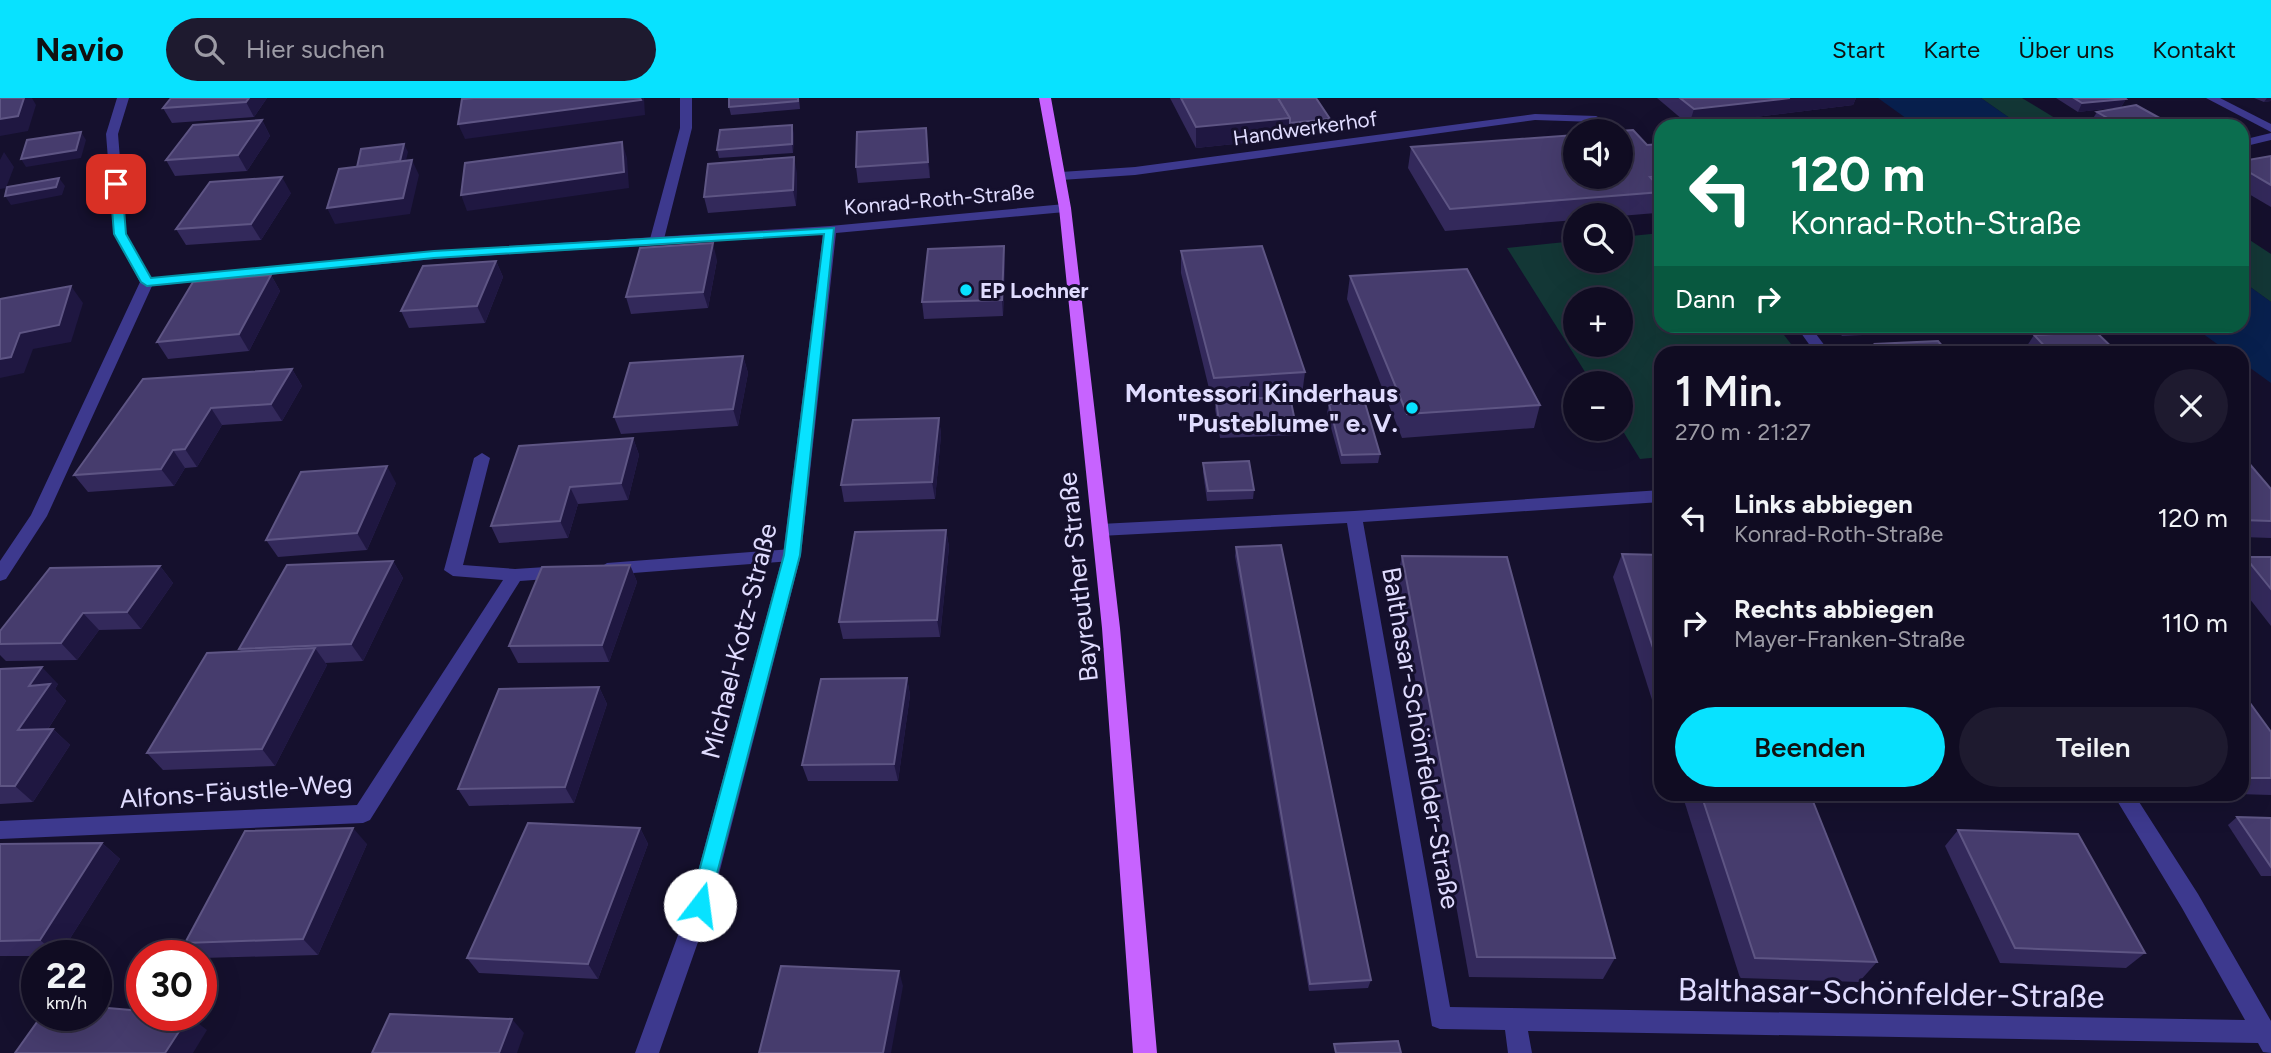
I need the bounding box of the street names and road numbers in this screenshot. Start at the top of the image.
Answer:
street label: Handwerkerhof [1231,105,1379,151]
street label: Konrad-Roth-Straße [843,178,1035,220]
street label: Bayreuther Straße [1051,471,1105,683]
street label: Michael-Kotz-Straße [694,520,784,762]
street label: Balthasar-Schönfelder-Straße [1375,564,1467,912]
street label: Alfons-Fäustle-Weg [119,767,353,815]
street label: Balthasar-Schönfelder-Straße [1677,970,2105,1016]

